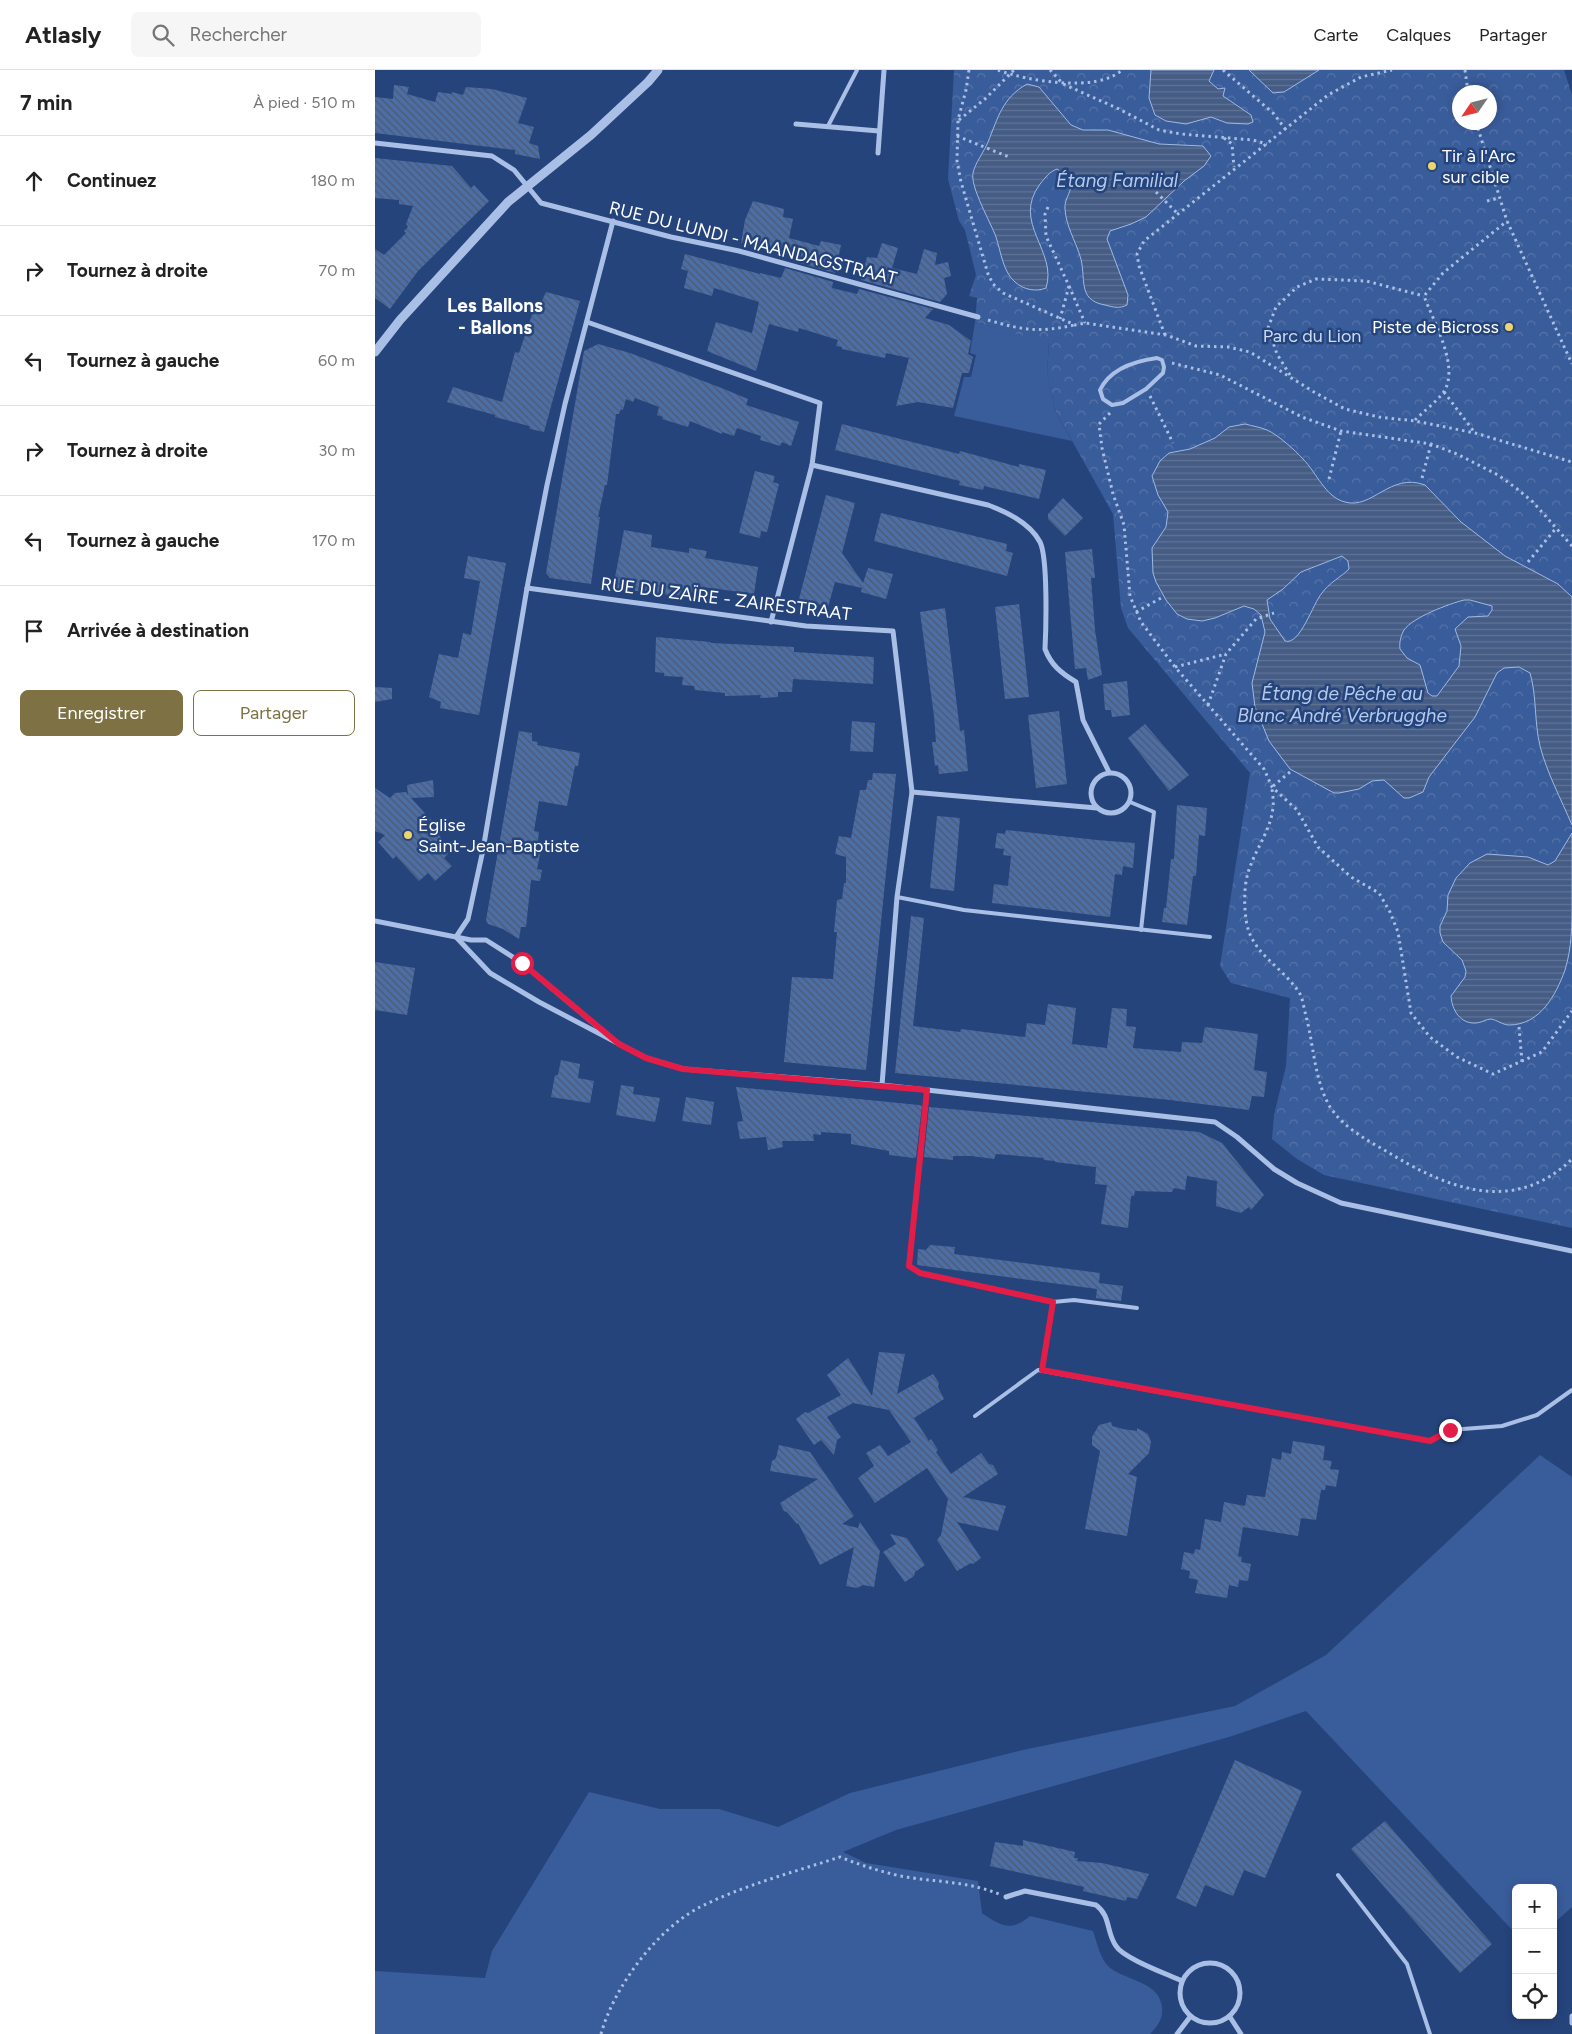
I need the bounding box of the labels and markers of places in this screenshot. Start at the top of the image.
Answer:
place label: Tir à l'Arc sur cible [1442,145,1516,188]
marker: Tir à l'Arc sur cible [1426,160,1438,172]
place label: Piste de Bicross [1372,316,1499,338]
marker: Piste de Bicross [1503,321,1515,333]
place label: Église Saint-Jean-Baptiste [418,814,580,857]
marker: Église Saint-Jean-Baptiste [402,829,414,841]

